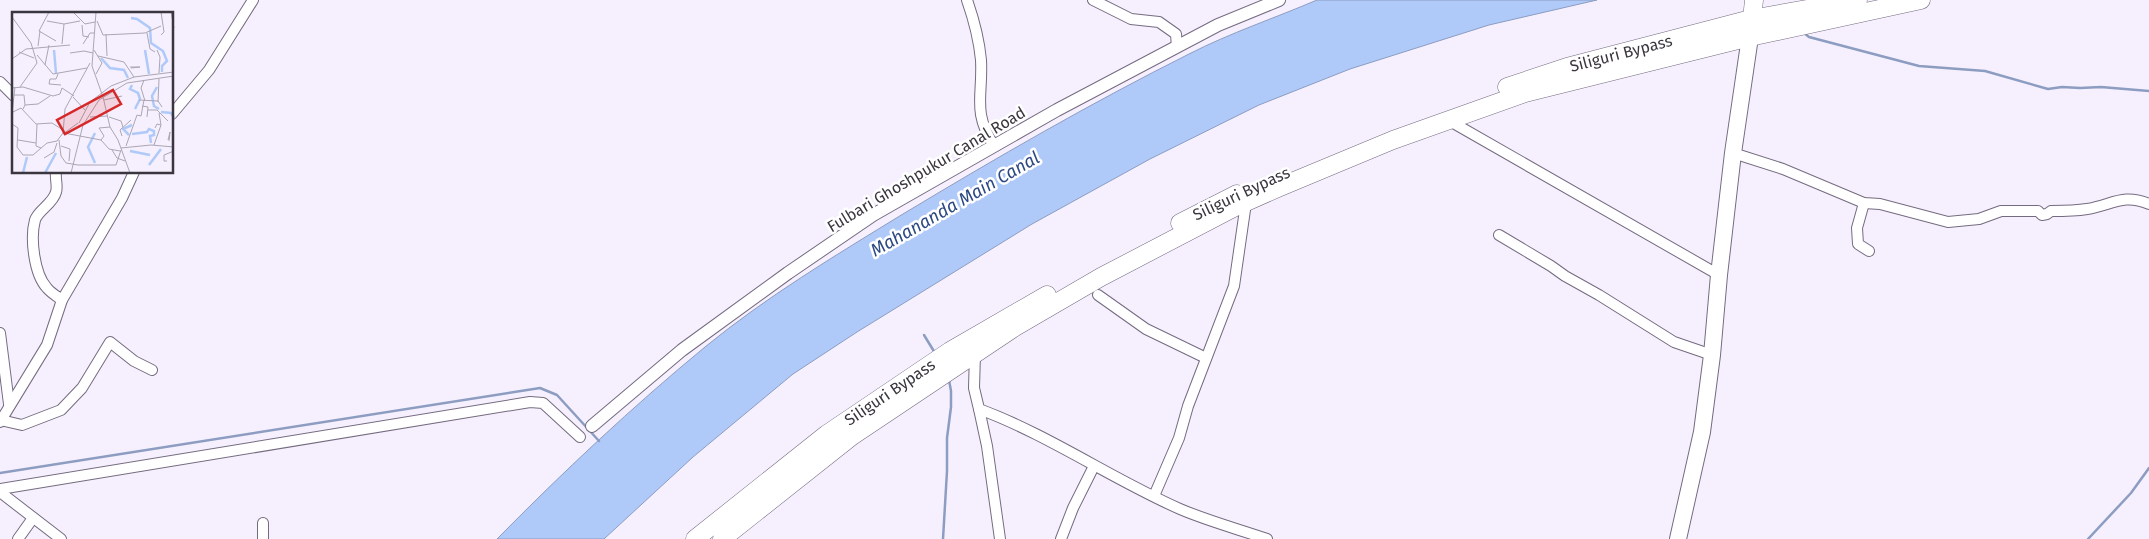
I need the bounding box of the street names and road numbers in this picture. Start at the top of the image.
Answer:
street label: Siliguri Bypass [1568,31,1674,76]
street label: Fulbari Ghoshpukur Canal Road [824,103,1029,236]
street label: Siliguri Bypass [1190,163,1293,224]
street label: Siliguri Bypass [841,355,939,430]

